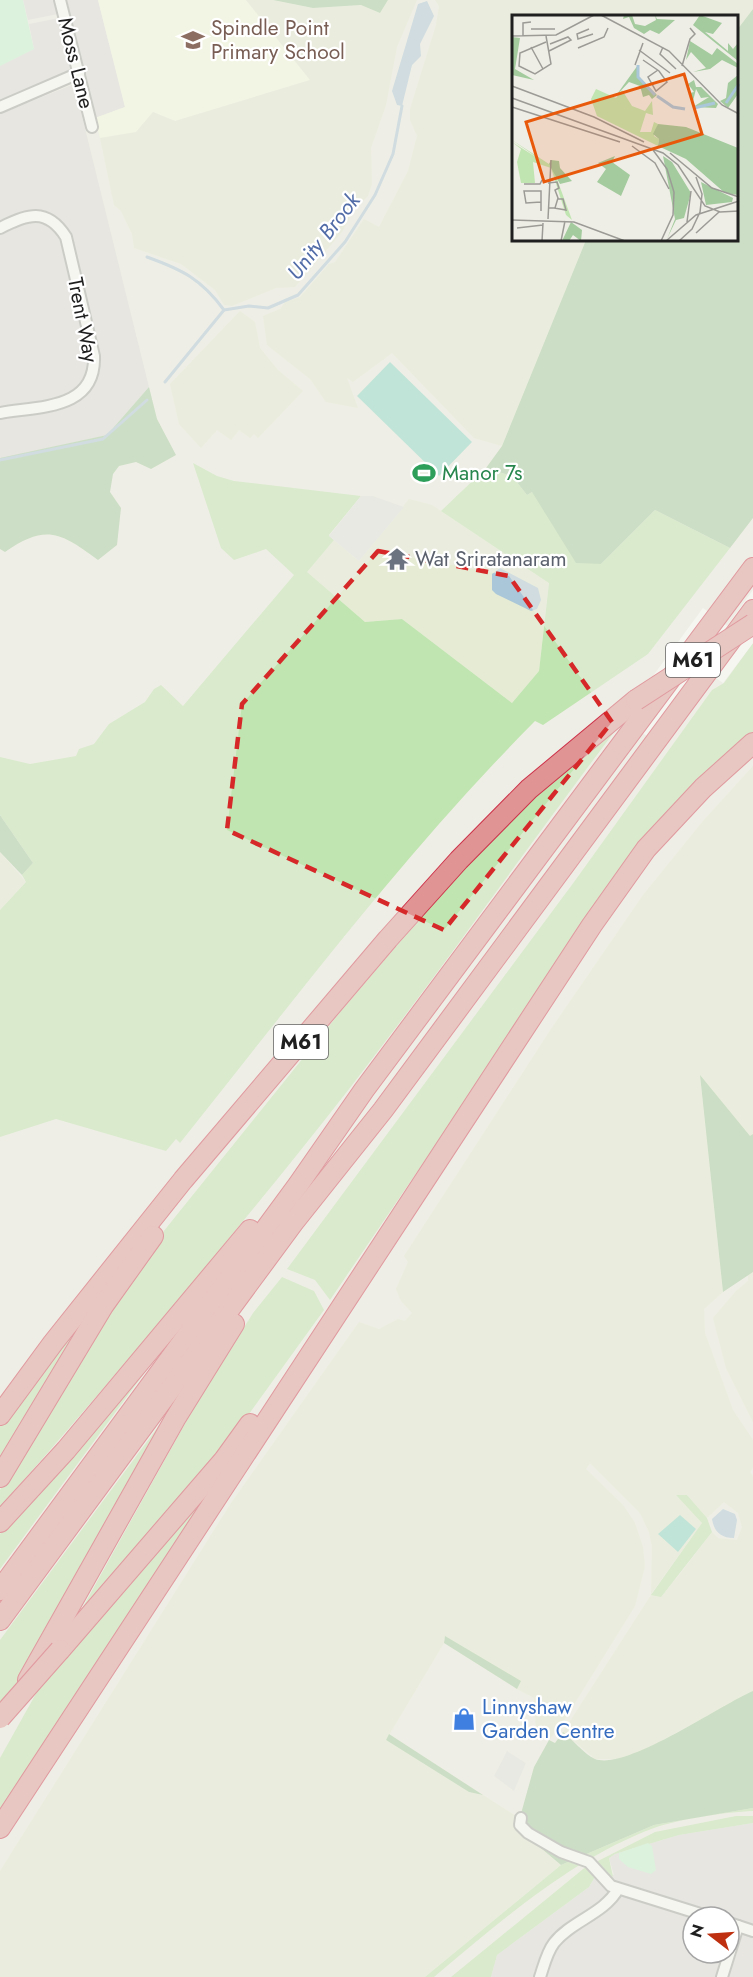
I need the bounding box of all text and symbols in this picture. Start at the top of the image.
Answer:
place label: Spindle Point Primary School [211,13,345,67]
street label: Moss Lane [50,14,102,112]
inset map [512,15,738,242]
school or university icon: Spindle Point Primary School [180,27,206,53]
water label: Unity Brook [279,184,368,286]
street label: Trent Way [60,275,106,366]
place label: Manor 7s [442,458,523,488]
sports icon: Manor 7s [411,460,437,486]
place label: Wat Sriratanaram [415,544,567,574]
temple icon: Wat Sriratanaram [384,546,410,572]
road number: M61 [666,643,720,677]
road number: M61 [274,1025,328,1059]
place label: Linnyshaw Garden Centre [482,1692,615,1746]
shop icon: Linnyshaw Garden Centre [451,1706,477,1732]
north arrow [681,1905,741,1965]
text: N [684,1921,710,1940]

